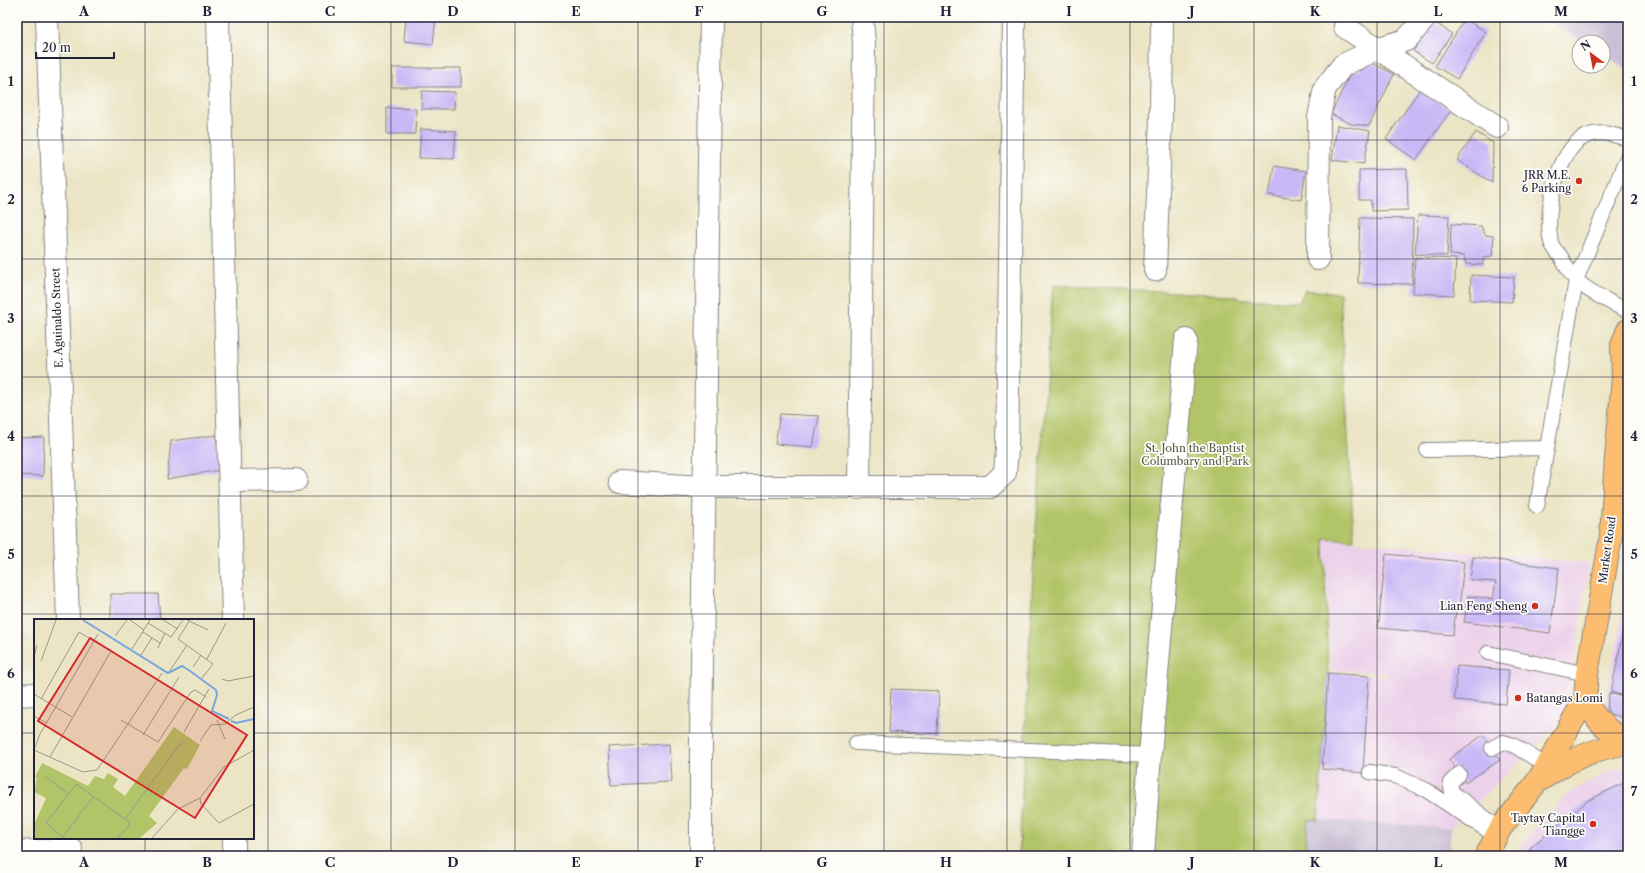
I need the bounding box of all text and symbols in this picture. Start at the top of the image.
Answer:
text: A [78,3,90,19]
text: B [202,3,212,19]
text: C [325,3,335,19]
text: D [447,3,459,19]
text: E [571,3,581,19]
text: F [695,3,704,19]
text: G [816,3,828,19]
text: H [940,3,952,19]
text: I [1066,3,1072,19]
text: J [1187,3,1195,19]
text: K [1310,3,1321,19]
text: L [1434,3,1443,19]
text: M [1554,3,1568,19]
scale bar [36,34,114,60]
north arrow [1571,34,1611,74]
text: N [1578,37,1594,54]
text: 20 m [42,40,71,55]
text: 1 [8,73,14,89]
text: 1 [1631,73,1637,89]
place label: JRR M.E. 6 Parking [1522,168,1571,195]
marker: JRR M.E. 6 Parking [1574,176,1584,186]
text: 2 [7,191,15,207]
text: 2 [1630,191,1638,207]
street label: E. Aguinaldo Street [48,267,66,368]
text: 3 [7,310,15,326]
text: 3 [1630,310,1638,326]
text: 4 [7,428,15,444]
text: 4 [1630,428,1638,444]
park label: St. John the Baptist Columbary and Park [1141,441,1249,468]
street label: Market Road [1595,515,1619,584]
text: 5 [7,546,15,562]
text: 5 [1630,546,1638,562]
place label: Lian Feng Sheng [1440,599,1527,613]
marker: Lian Feng Sheng [1530,601,1540,611]
inset map [34,619,254,839]
text: 6 [7,665,15,681]
text: 6 [1630,665,1638,681]
place label: Batangas Lomi [1526,691,1604,705]
marker: Batangas Lomi [1513,693,1523,703]
text: 7 [8,783,15,799]
text: 7 [1631,783,1638,799]
place label: Taytay Capital Tiangge [1511,811,1586,838]
marker: Taytay Capital Tiangge [1588,819,1598,829]
text: A [78,854,90,870]
text: B [202,854,212,870]
text: C [325,854,335,870]
text: D [447,854,459,870]
text: E [571,854,581,870]
text: F [695,854,704,870]
text: G [816,854,828,870]
text: H [940,854,952,870]
text: I [1066,854,1072,870]
text: J [1187,854,1195,870]
text: K [1310,854,1321,870]
text: L [1434,854,1443,870]
text: M [1554,854,1568,870]

